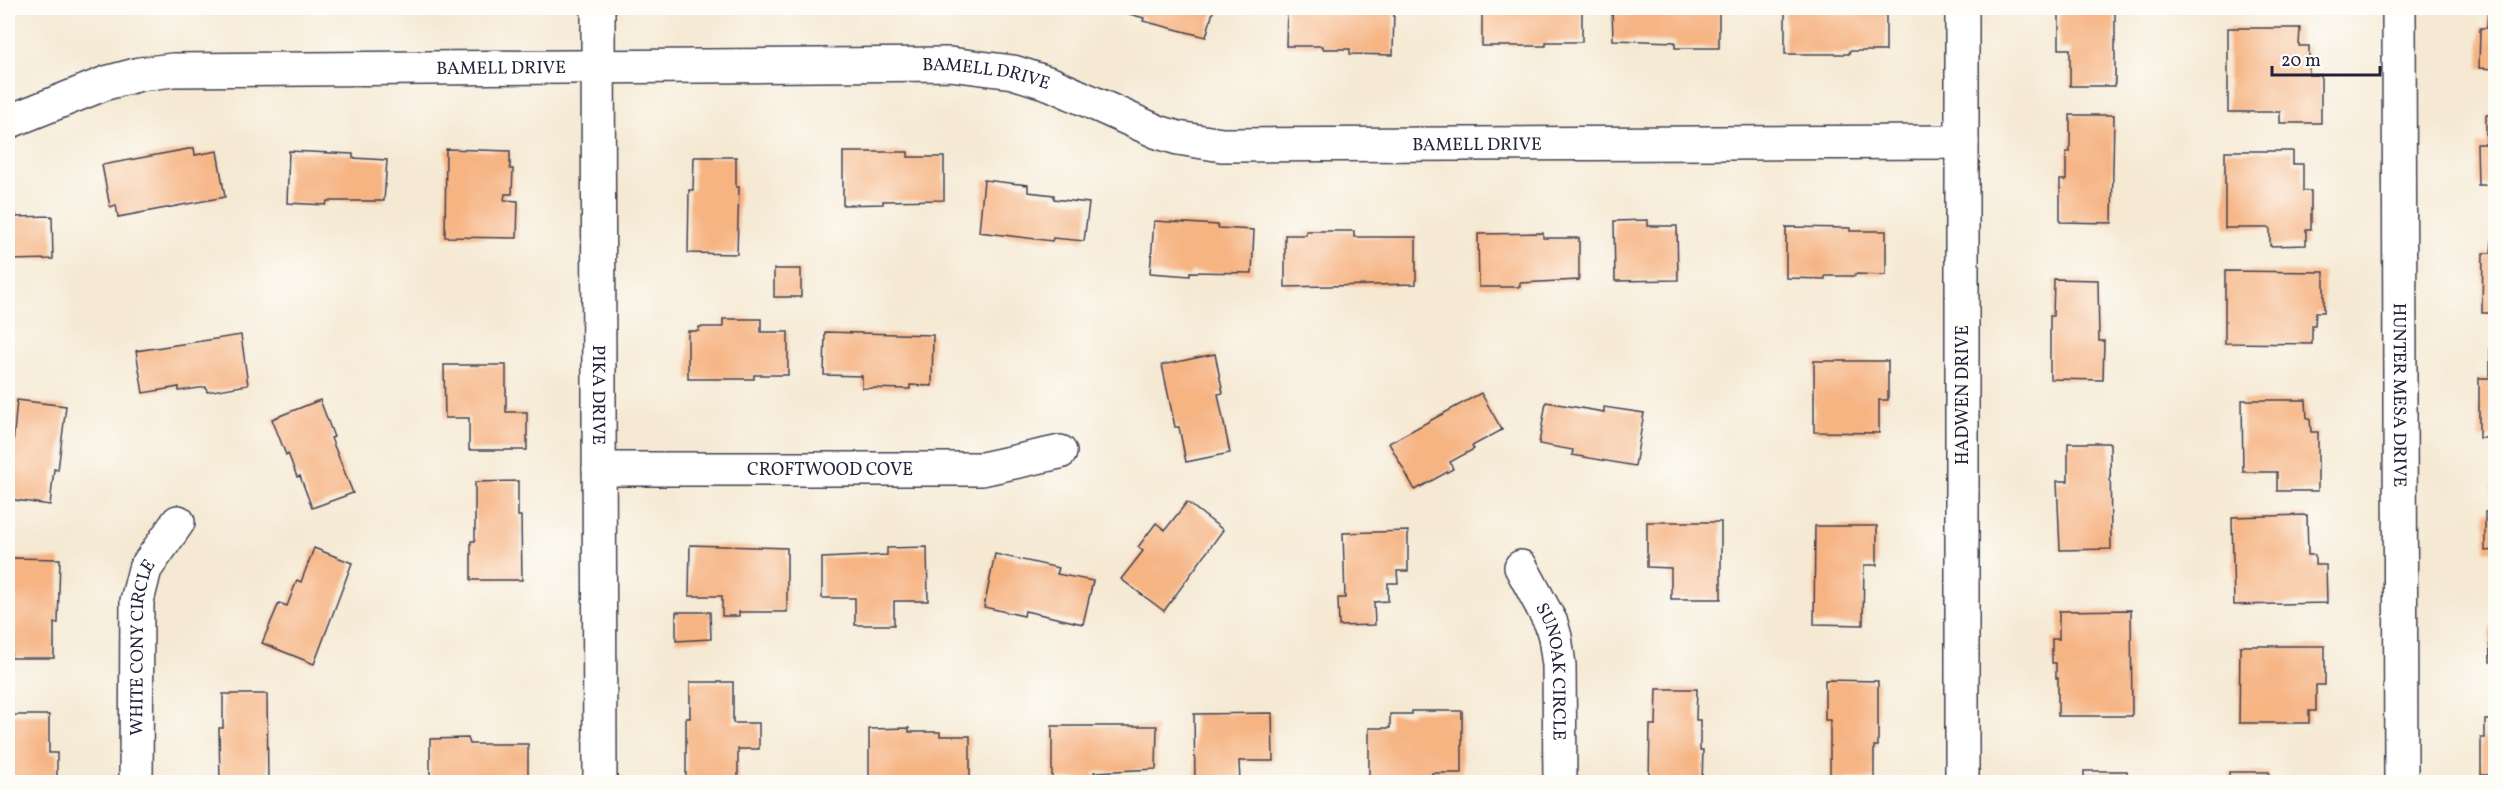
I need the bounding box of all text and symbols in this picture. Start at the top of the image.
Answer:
scale bar [2272,39,2380,77]
text: 20 m [2281,49,2321,74]
street label: BAMELL DRIVE [922,53,1053,97]
street label: BAMELL DRIVE [436,56,566,82]
street label: BAMELL DRIVE [1412,133,1542,158]
street label: HUNTER MESA DRIVE [2386,303,2411,488]
street label: HADWEN DRIVE [1951,325,1976,465]
street label: PIKA DRIVE [585,345,610,445]
street label: CROFTWOOD COVE [747,458,913,483]
street label: WHITE CONY CIRCLE [125,555,162,736]
street label: SUNOAK CIRCLE [1529,599,1571,741]

